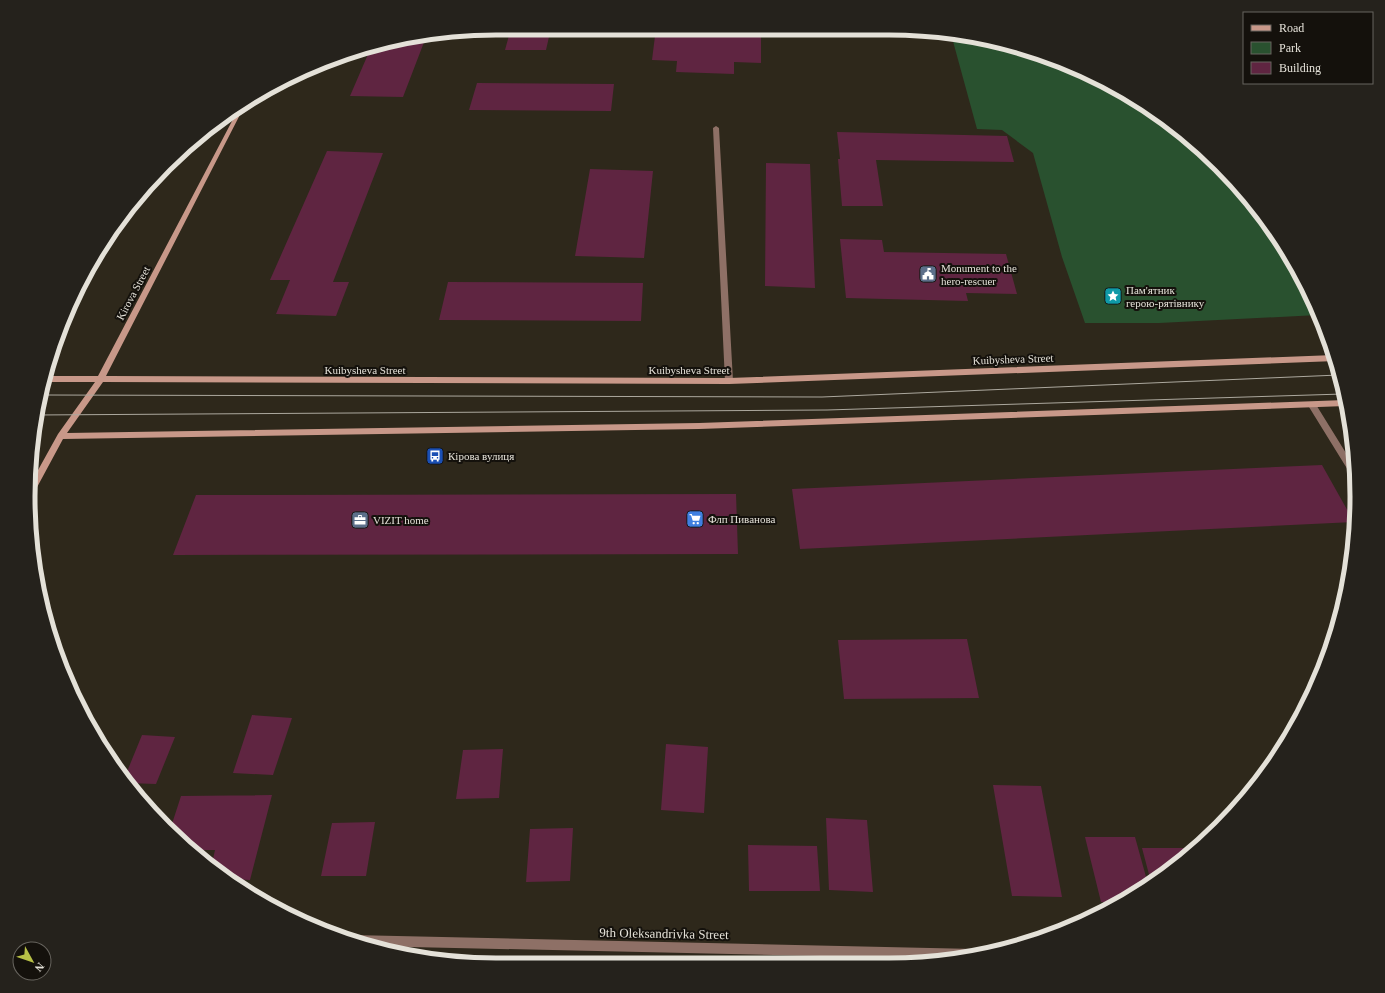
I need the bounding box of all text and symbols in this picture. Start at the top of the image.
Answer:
legend [1243,12,1373,84]
text: Road [1279,21,1304,35]
text: Park [1279,41,1301,55]
text: Building [1279,61,1321,75]
place label: Monument to the hero-rescuer [941,262,1017,287]
street label: Kirova Street [114,264,152,322]
public building icon: Monument to the hero-rescuer [918,264,938,284]
place label: Пам'ятник герою-рятівнику [1126,284,1205,309]
place icon: Пам'ятник герою-рятівнику [1103,286,1123,306]
street label: Kuibysheva Street [972,352,1054,366]
street label: Kuibysheva Street [325,364,405,376]
street label: Kuibysheva Street [649,364,729,376]
bus stop icon: Кірова вулиця [425,446,445,466]
place label: Кірова вулиця [448,450,514,462]
supermarket icon: Флп Пиванова [685,509,705,529]
office icon: VIZIT home [350,510,370,530]
place label: Флп Пиванова [708,513,775,525]
place label: VIZIT home [373,514,429,526]
street label: 9th Oleksandrivka Street [599,925,729,942]
north arrow [12,941,52,981]
text: N [32,961,47,974]

